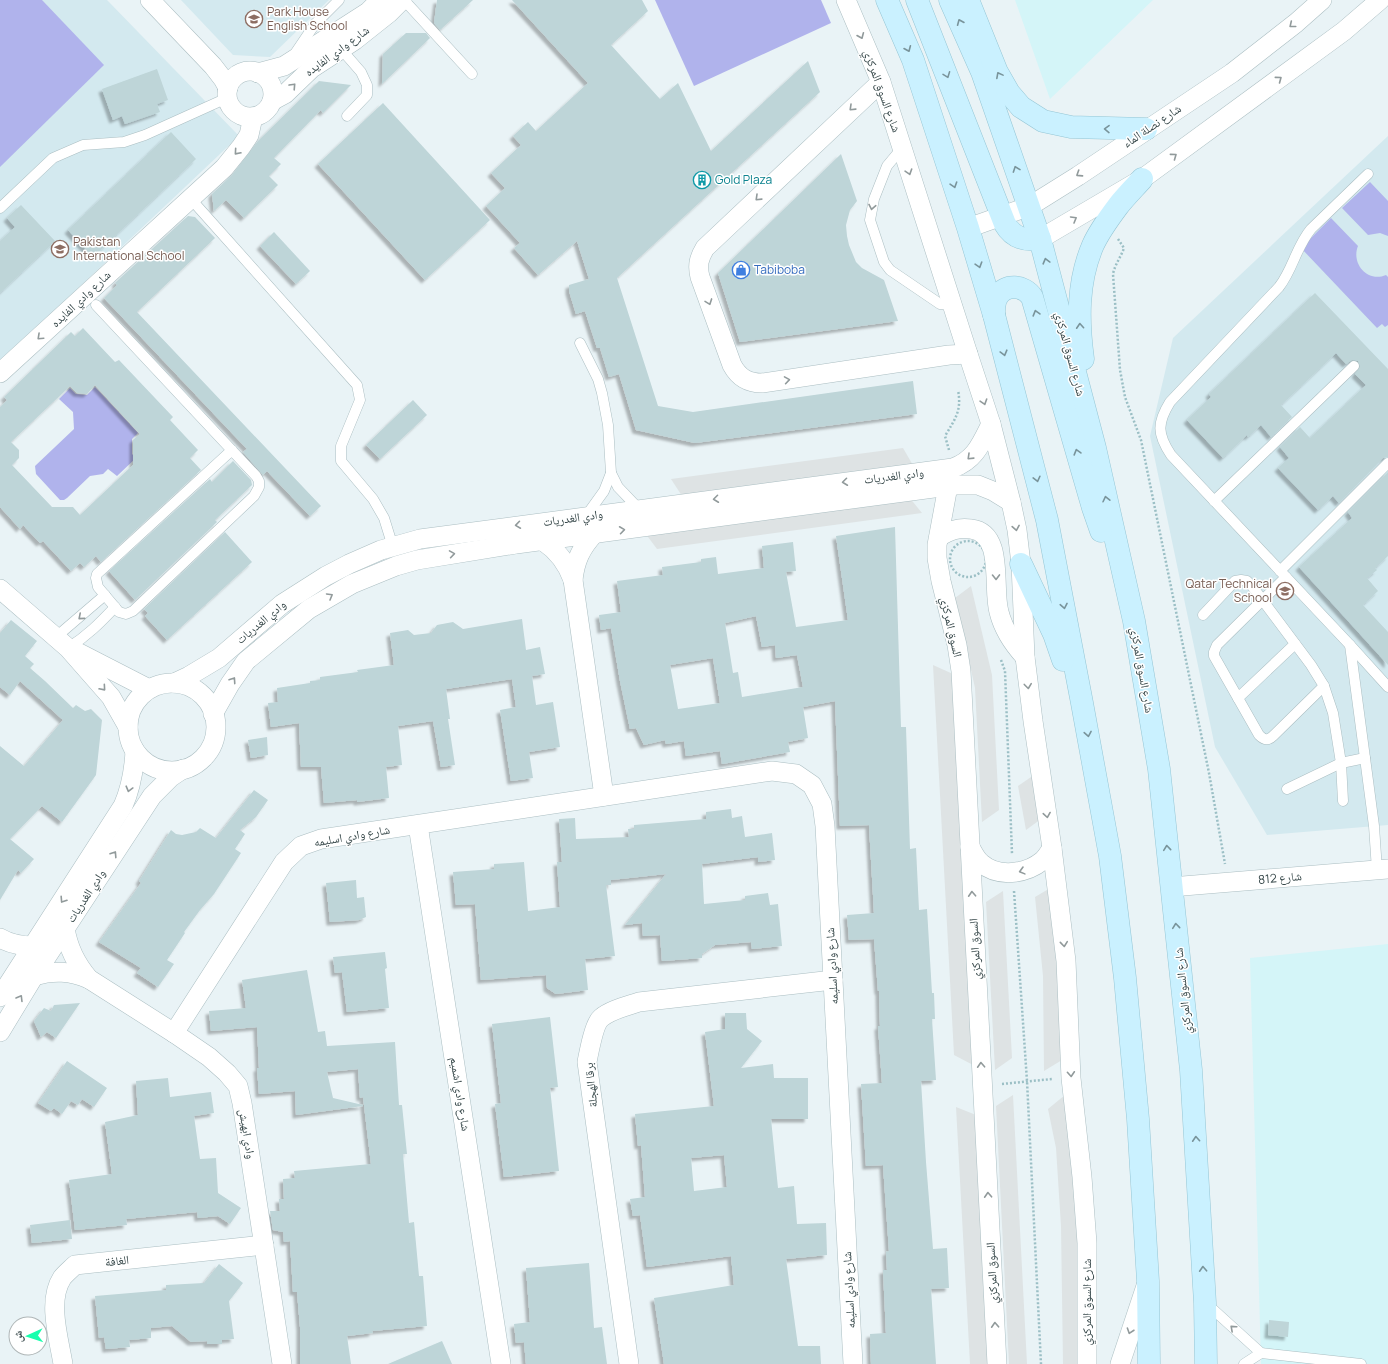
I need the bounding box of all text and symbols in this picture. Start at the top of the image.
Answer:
place label: Park House English School [267,3,348,34]
school or university icon: Park House English School [244,9,264,29]
one-way arrow [957,19,965,26]
street label: شارع وادي الفايده [301,21,374,82]
one-way arrow [1290,21,1297,28]
one-way arrow [857,32,865,39]
one-way arrow [903,44,911,52]
street label: شارع السوق المركزي [858,47,905,135]
one-way arrow [942,72,950,79]
one-way arrow [996,72,1004,80]
one-way arrow [1274,77,1281,84]
one-way arrow [288,83,296,91]
street label: شارع نصلة الماء [1119,100,1184,151]
one-way arrow [849,103,857,111]
one-way arrow [1104,125,1110,133]
one-way arrow [235,148,242,155]
one-way arrow [1170,153,1177,161]
one-way arrow [1013,166,1021,173]
one-way arrow [904,168,913,175]
building icon: Gold Plaza [692,170,712,190]
one-way arrow [1077,170,1084,177]
place label: Gold Plaza [715,171,772,188]
one-way arrow [949,182,957,189]
one-way arrow [755,193,763,201]
one-way arrow [869,204,877,210]
one-way arrow [1070,217,1077,224]
place label: Pakistan International School [73,233,185,264]
school or university icon: Pakistan International School [50,239,70,259]
one-way arrow [1042,258,1051,265]
shop icon: Tabiboba [731,260,751,280]
place label: Tabiboba [754,261,805,278]
one-way arrow [974,261,983,268]
street label: شارع وادي الفايده [47,266,116,332]
one-way arrow [704,298,712,305]
one-way arrow [1032,310,1041,317]
street label: شارع السوق المركزي [1049,310,1090,399]
one-way arrow [1075,323,1084,329]
one-way arrow [37,332,45,339]
one-way arrow [999,349,1008,356]
one-way arrow [784,376,790,385]
one-way arrow [979,398,987,405]
one-way arrow [1073,448,1081,455]
one-way arrow [967,452,975,460]
street label: وادي الغدريات [863,463,925,490]
one-way arrow [1032,476,1040,482]
one-way arrow [842,477,848,486]
one-way arrow [713,494,719,503]
one-way arrow [1103,496,1111,503]
street label: وادي الغدريات [542,505,604,532]
one-way arrow [515,520,521,529]
one-way arrow [1011,525,1020,531]
one-way arrow [619,526,625,535]
one-way arrow [449,551,455,559]
one-way arrow [992,574,1000,580]
place label: Qatar Technical School [1185,575,1272,606]
school or university icon: Qatar Technical School [1275,581,1295,601]
one-way arrow [326,593,333,600]
street label: السوق المركزي [934,595,967,659]
street label: وادي الغدريات [232,596,291,649]
one-way arrow [1059,603,1067,609]
one-way arrow [78,612,85,619]
street label: شارع السوق المركزي [1125,626,1158,715]
one-way arrow [228,678,235,685]
one-way arrow [98,683,106,691]
one-way arrow [1024,683,1033,689]
one-way arrow [1083,731,1092,737]
one-way arrow [125,785,134,792]
one-way arrow [1042,812,1051,818]
street label: شارع وادي اسليمه [313,820,392,853]
one-way arrow [1163,845,1172,851]
one-way arrow [109,851,117,858]
street label: وادي الغدريات [62,866,111,927]
one-way arrow [1019,866,1026,875]
street label: شارع 812 [1257,867,1303,888]
one-way arrow [968,891,977,897]
one-way arrow [60,896,67,903]
street label: السوق المركزي [964,918,987,980]
one-way arrow [1171,923,1180,929]
street label: شارع وادي اسليمه [821,927,844,1005]
one-way arrow [1059,941,1068,947]
street label: شارع السوق المركزي [1170,947,1198,1035]
one-way arrow [16,995,23,1002]
street label: شارع وادي اشميم [444,1056,475,1133]
street label: برقا الهجلة [580,1062,601,1108]
one-way arrow [977,1062,985,1068]
one-way arrow [1066,1071,1075,1077]
street label: وادي ابهيش [233,1108,260,1161]
one-way arrow [1192,1136,1200,1142]
one-way arrow [984,1192,992,1198]
street label: السوق المركزي [981,1242,1004,1304]
street label: الغافة [104,1251,130,1270]
street label: شارع وادي اسليمه [838,1251,861,1329]
street label: شارع السوق المركزي [1078,1258,1097,1345]
one-way arrow [1199,1266,1208,1272]
north arrow [8,1316,48,1356]
one-way arrow [990,1322,999,1328]
one-way arrow [1230,1325,1238,1333]
one-way arrow [1126,1327,1135,1334]
text: ش [10,1330,26,1343]

